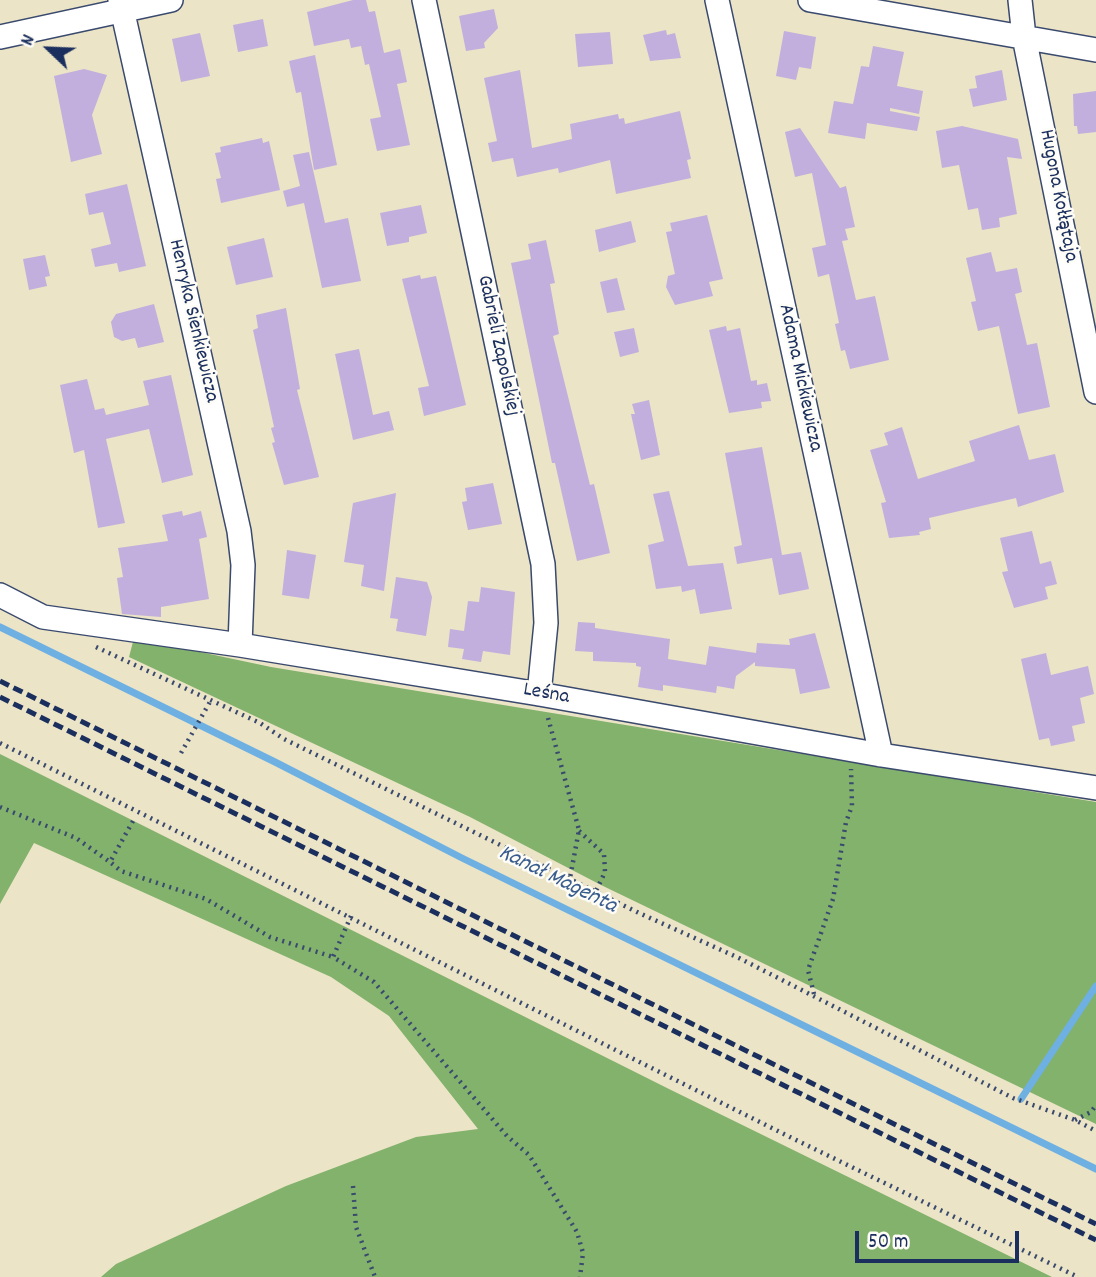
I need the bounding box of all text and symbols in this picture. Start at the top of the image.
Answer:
north arrow [14,14,84,84]
text: N [15,31,43,50]
street label: Hugona Kołłątaja [1032,128,1082,264]
street label: Henryka Sienkiewicza [161,237,223,405]
street label: Gabrieli Zapolskiej [470,273,524,419]
street label: Adama Mickiewicza [771,302,827,454]
street label: Leśna [521,679,571,711]
water label: Kanał Magenta [493,840,621,922]
scale bar [858,1218,1023,1262]
text: 50 m [868,1228,908,1258]

